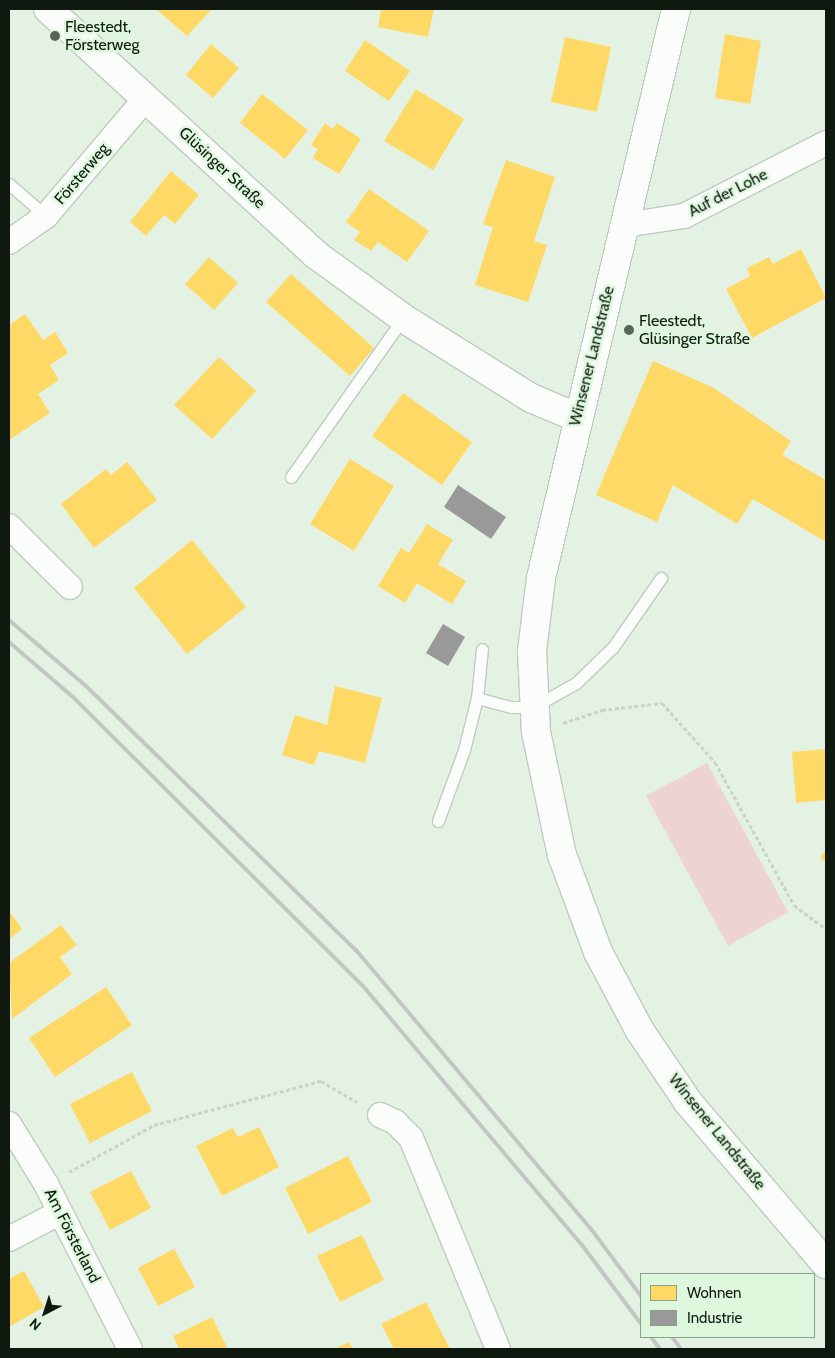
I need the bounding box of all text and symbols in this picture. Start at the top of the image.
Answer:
place label: Fleestedt, Försterweg [65,17,139,55]
marker: Fleestedt, Försterweg [49,30,61,42]
street label: Glüsinger Straße [175,123,269,213]
street label: Försterweg [51,139,113,209]
street label: Auf der Lohe [685,165,771,221]
street label: Winsener Landstraße [565,284,619,428]
place label: Fleestedt, Glüsinger Straße [639,311,750,349]
marker: Fleestedt, Glüsinger Straße [623,324,635,336]
street label: Winsener Landstraße [664,1070,770,1194]
street label: Am Försterland [40,1186,104,1286]
legend [640,1273,815,1338]
text: Wohnen [687,1284,741,1302]
north arrow [20,1288,70,1338]
text: Industrie [687,1309,742,1327]
text: N [26,1314,45,1335]

